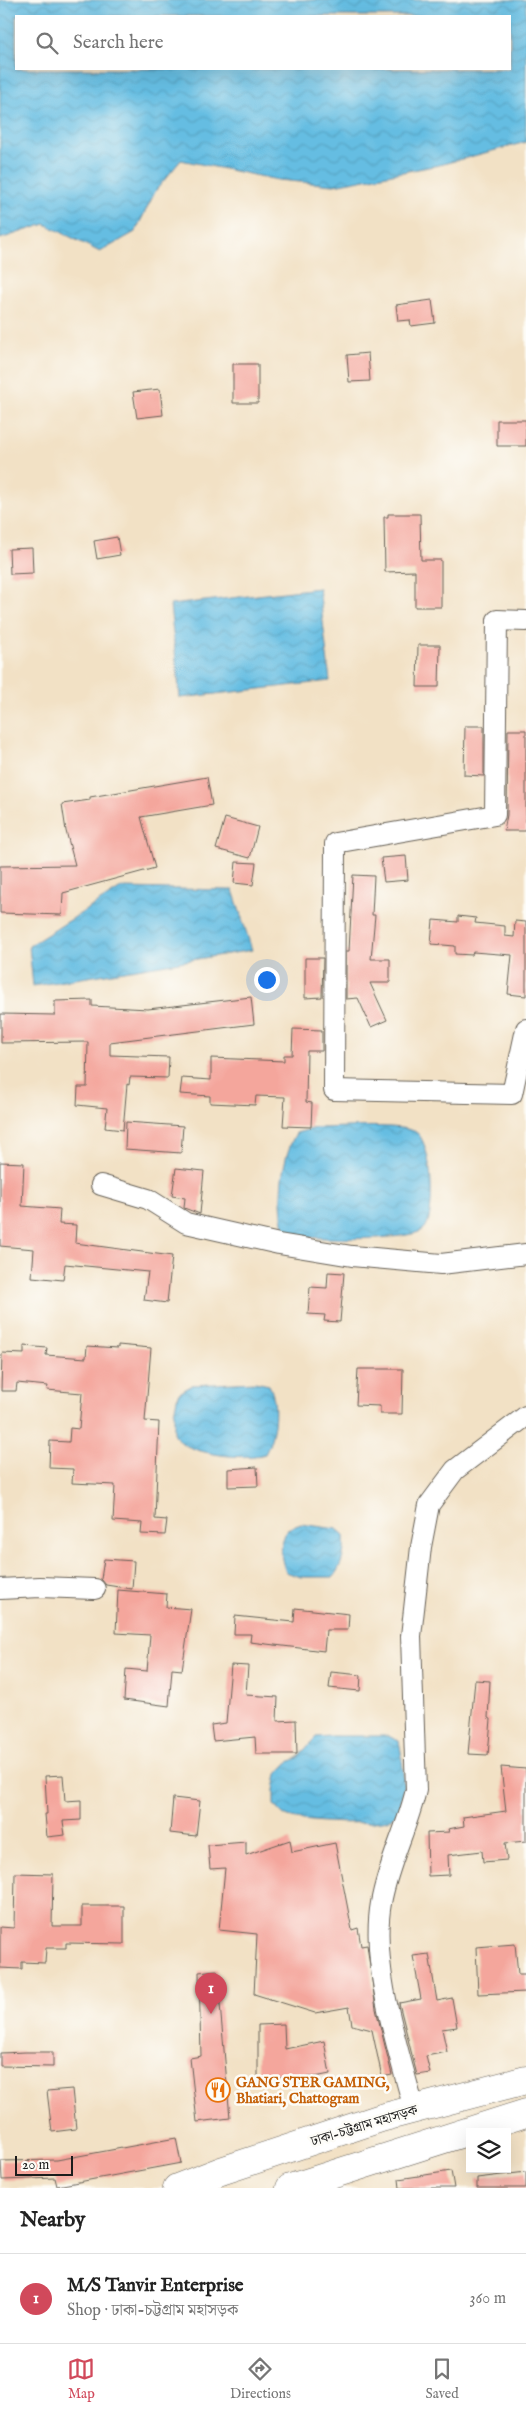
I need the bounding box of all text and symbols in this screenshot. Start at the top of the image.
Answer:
search box [15,15,511,70]
icon: search [33,29,61,57]
text: Search here [73,31,164,55]
your location [254,967,280,993]
pin: 1 [195,1973,227,2014]
place label: GANG STER GAMING, Bhatiari, Chattogram [236,2074,390,2108]
restaurant icon: GANG STER GAMING, Bhatiari, Chattogram [205,2077,231,2103]
street label: ঢাকা-চট্টগ্রাম মহাসড়ক [307,2100,421,2151]
map controls [466,2128,511,2173]
button: layers [466,2128,511,2173]
scale bar [15,2153,72,2176]
text: 20 m [22,2156,49,2174]
text: Nearby [20,2207,85,2234]
text: M/S Tanvir Enterprise [67,2274,244,2298]
text: 1 [33,2289,39,2309]
text: 360 m [470,2289,506,2309]
text: Shop · ঢাকা-চট্টগ্রাম মহাসড়ক [67,2301,238,2321]
tab: Map [67,2355,95,2403]
tab: Directions [230,2355,291,2403]
tab: Saved [426,2355,459,2403]

